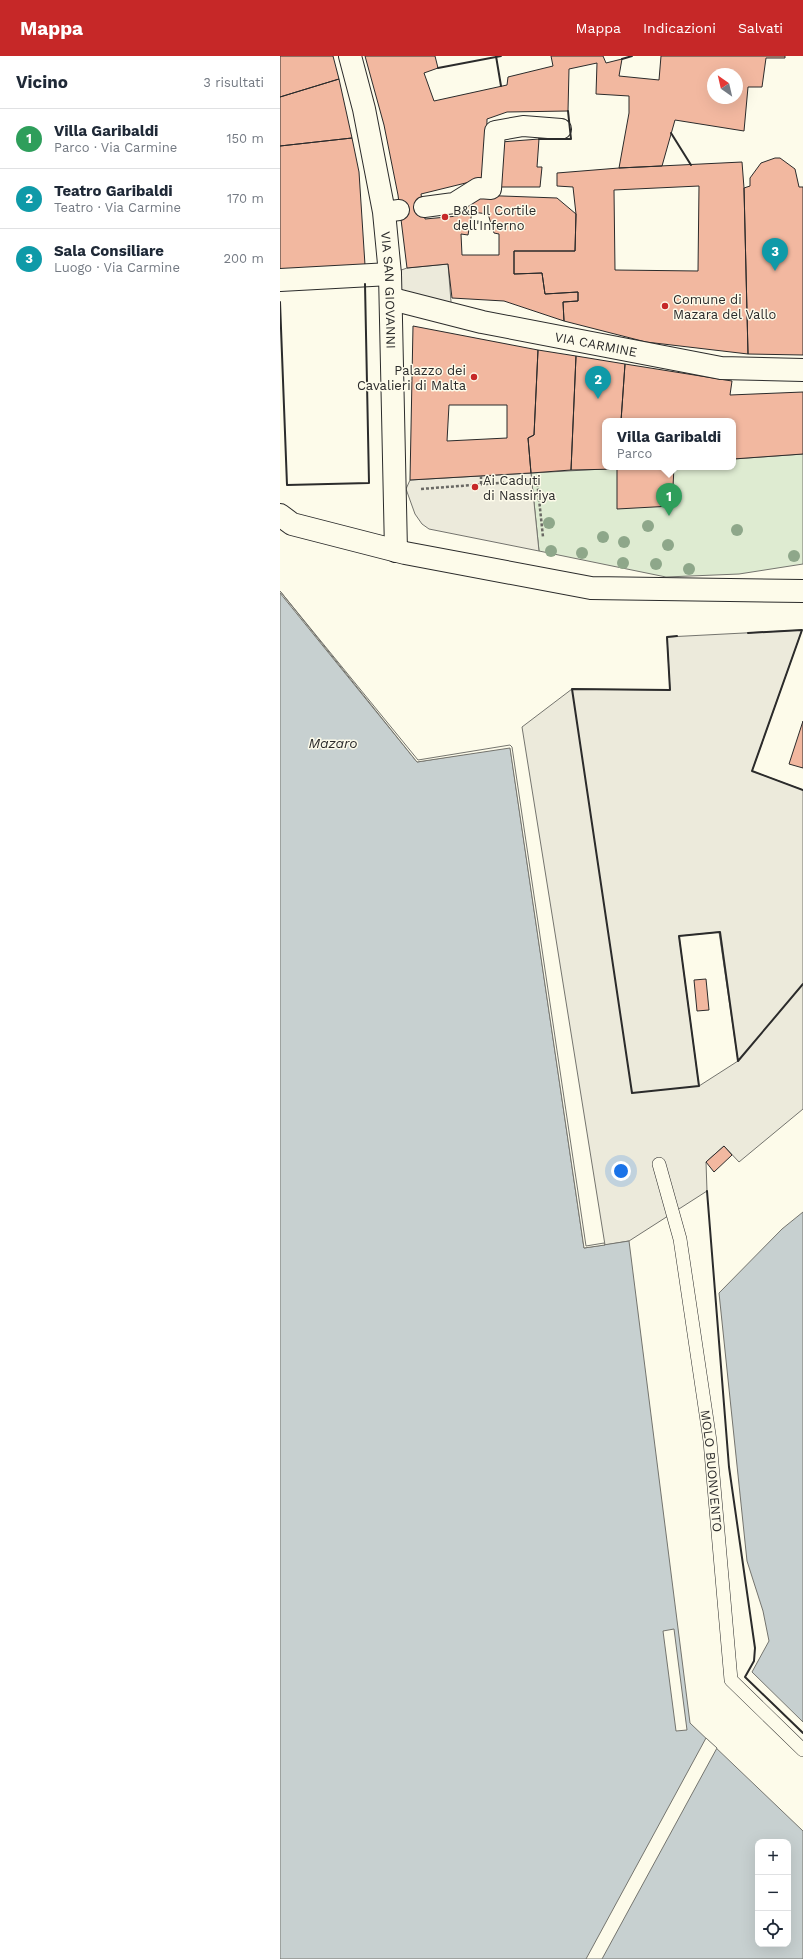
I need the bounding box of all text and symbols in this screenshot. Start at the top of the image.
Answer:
text: Mappa [20,17,83,40]
text: Mappa [576,20,621,36]
text: Indicazioni [643,20,716,36]
text: Salvati [738,20,783,36]
north arrow [707,68,743,104]
text: Vicino [16,72,68,92]
text: 3 risultati [203,75,264,90]
text: Villa Garibaldi [54,122,158,140]
text: 1 [26,131,32,146]
text: 150 m [226,131,264,146]
text: Parco · Via Carmine [54,140,177,155]
text: Teatro Garibaldi [54,182,173,200]
text: 2 [25,191,33,206]
text: 170 m [227,191,264,206]
text: Teatro · Via Carmine [54,200,181,215]
place label: B&B Il Cortile dell'Inferno [453,203,536,233]
marker: B&B Il Cortile dell'Inferno [440,212,450,222]
street label: VIA SAN GIOVANNI [378,231,399,349]
pin: 3 [762,238,788,271]
text: Sala Consiliare [54,242,164,260]
text: 3 [25,251,33,266]
text: 200 m [223,251,264,266]
text: Luogo · Via Carmine [54,260,180,275]
place label: Comune di Mazara del Vallo [673,292,776,322]
marker: Comune di Mazara del Vallo [660,301,670,311]
street label: VIA CARMINE [553,329,639,359]
place label: Palazzo dei Cavalieri di Malta [357,363,467,393]
pin: 2 [585,366,611,399]
marker: Palazzo dei Cavalieri di Malta [469,372,479,382]
popup [602,418,736,470]
text: Villa Garibaldi [617,428,721,446]
text: Parco [617,446,652,461]
place label: Ai Caduti di Nassiriya [483,473,556,503]
marker: Ai Caduti di Nassiriya [470,482,480,492]
pin: 1 [656,483,682,516]
water label: Mazaro [308,735,358,751]
your location [611,1161,631,1181]
street label: MOLO BUONVENTO [698,1409,725,1533]
map controls [755,1839,791,1947]
button: + [755,1839,791,1875]
button: − [755,1875,791,1911]
button: locate [755,1911,791,1947]

